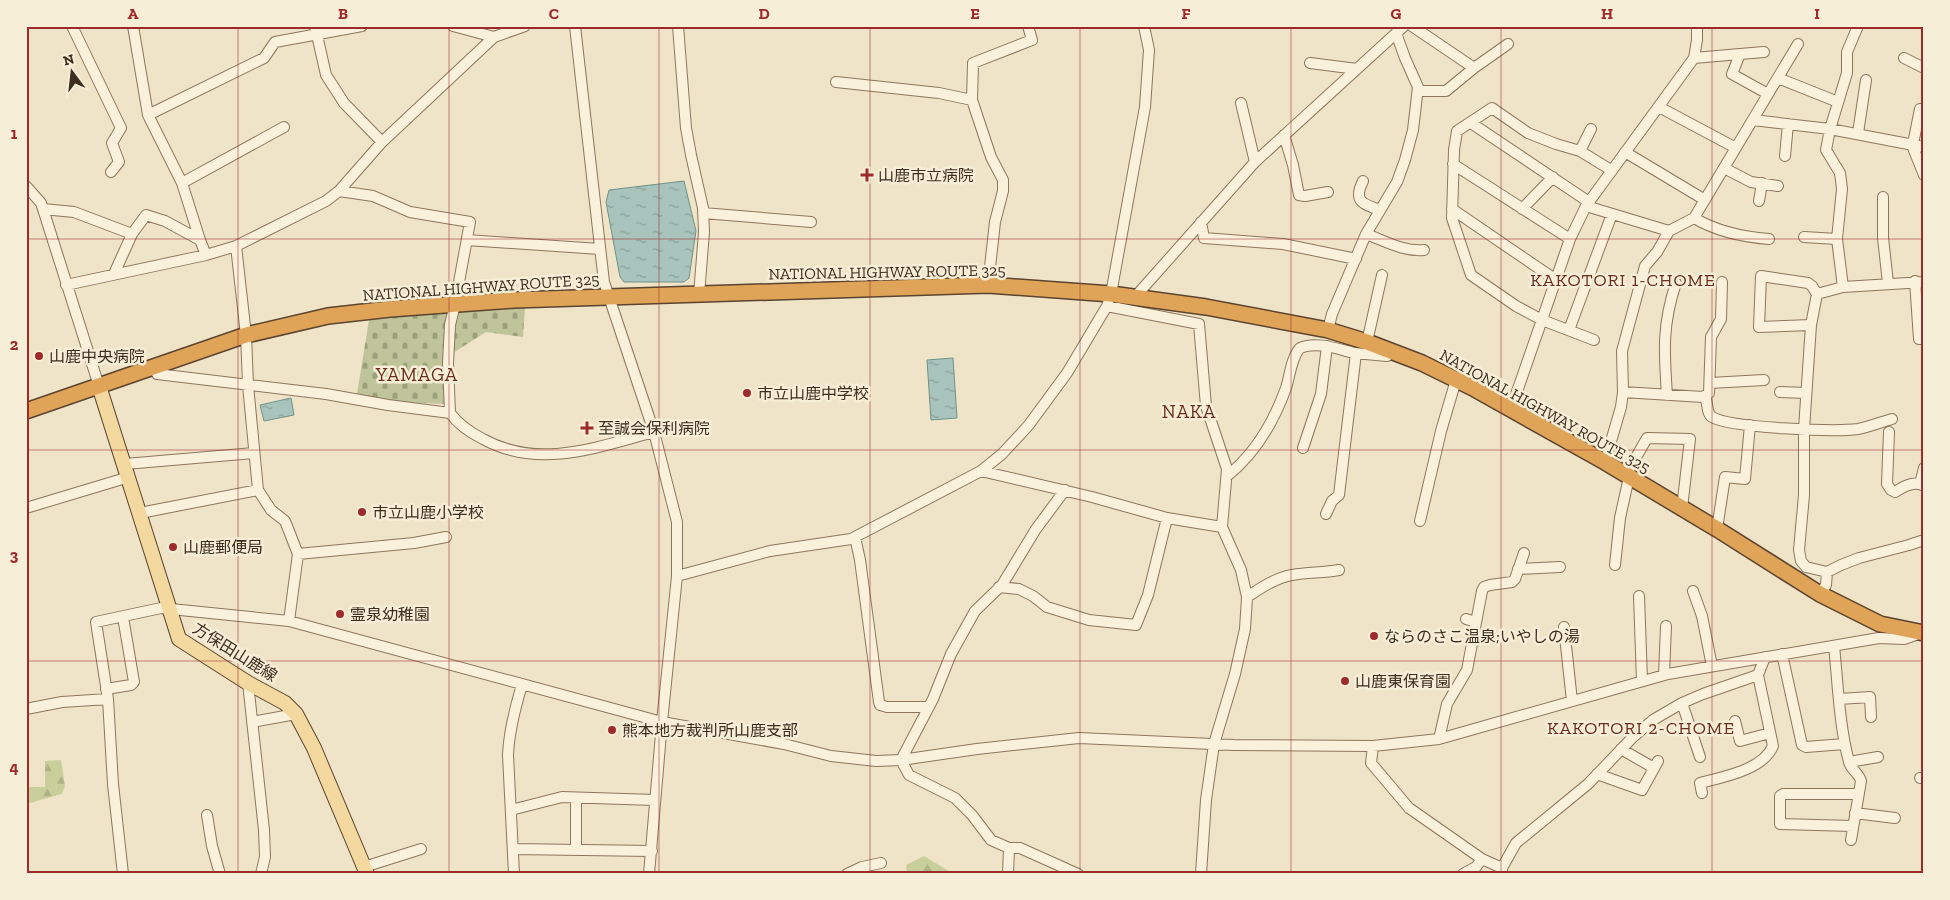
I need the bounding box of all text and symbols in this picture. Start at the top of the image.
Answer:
text: A [128,4,139,23]
text: B [338,4,348,23]
text: C [549,4,559,23]
text: D [758,4,770,23]
text: E [970,4,980,23]
text: F [1181,4,1191,23]
text: G [1391,4,1402,23]
text: H [1601,4,1613,23]
text: I [1814,4,1820,23]
north arrow [48,48,98,98]
text: N [61,50,76,70]
text: 1 [11,124,18,143]
place label: 山鹿市立病院 [878,166,974,185]
marker: 山鹿市立病院 [860,168,874,182]
street label: NATIONAL HIGHWAY ROUTE 325 [768,260,1006,284]
street label: NATIONAL HIGHWAY ROUTE 325 [362,269,600,305]
district label: KAKOTORI 1-CHOME [1530,269,1716,291]
text: 2 [10,335,19,354]
street label: NATIONAL HIGHWAY ROUTE 325 [1437,345,1653,477]
place label: 山鹿中央病院 [49,347,145,366]
marker: 山鹿中央病院 [33,350,45,362]
district label: YAMAGA [375,363,458,386]
place label: 市立山鹿中学校 [757,384,869,403]
marker: 市立山鹿中学校 [741,387,753,399]
district label: NAKA [1162,400,1216,423]
place label: 至誠会保利病院 [598,419,710,438]
marker: 至誠会保利病院 [580,421,594,435]
place label: 市立山鹿小学校 [372,503,484,522]
marker: 市立山鹿小学校 [356,506,368,518]
place label: 山鹿郵便局 [183,538,263,557]
marker: 山鹿郵便局 [167,541,179,553]
text: 3 [10,546,19,565]
place label: 霊泉幼稚園 [350,605,430,624]
marker: 霊泉幼稚園 [334,608,346,620]
street label: 方保田山鹿線 [189,619,281,685]
place label: ならのさこ温泉;いやしの湯 [1384,627,1580,646]
marker: ならのさこ温泉;いやしの湯 [1368,630,1380,642]
place label: 山鹿東保育園 [1355,672,1451,691]
marker: 山鹿東保育園 [1339,675,1351,687]
district label: KAKOTORI 2-CHOME [1547,717,1735,739]
place label: 熊本地方裁判所山鹿支部 [622,721,798,740]
marker: 熊本地方裁判所山鹿支部 [606,724,618,736]
text: 4 [9,758,19,777]

